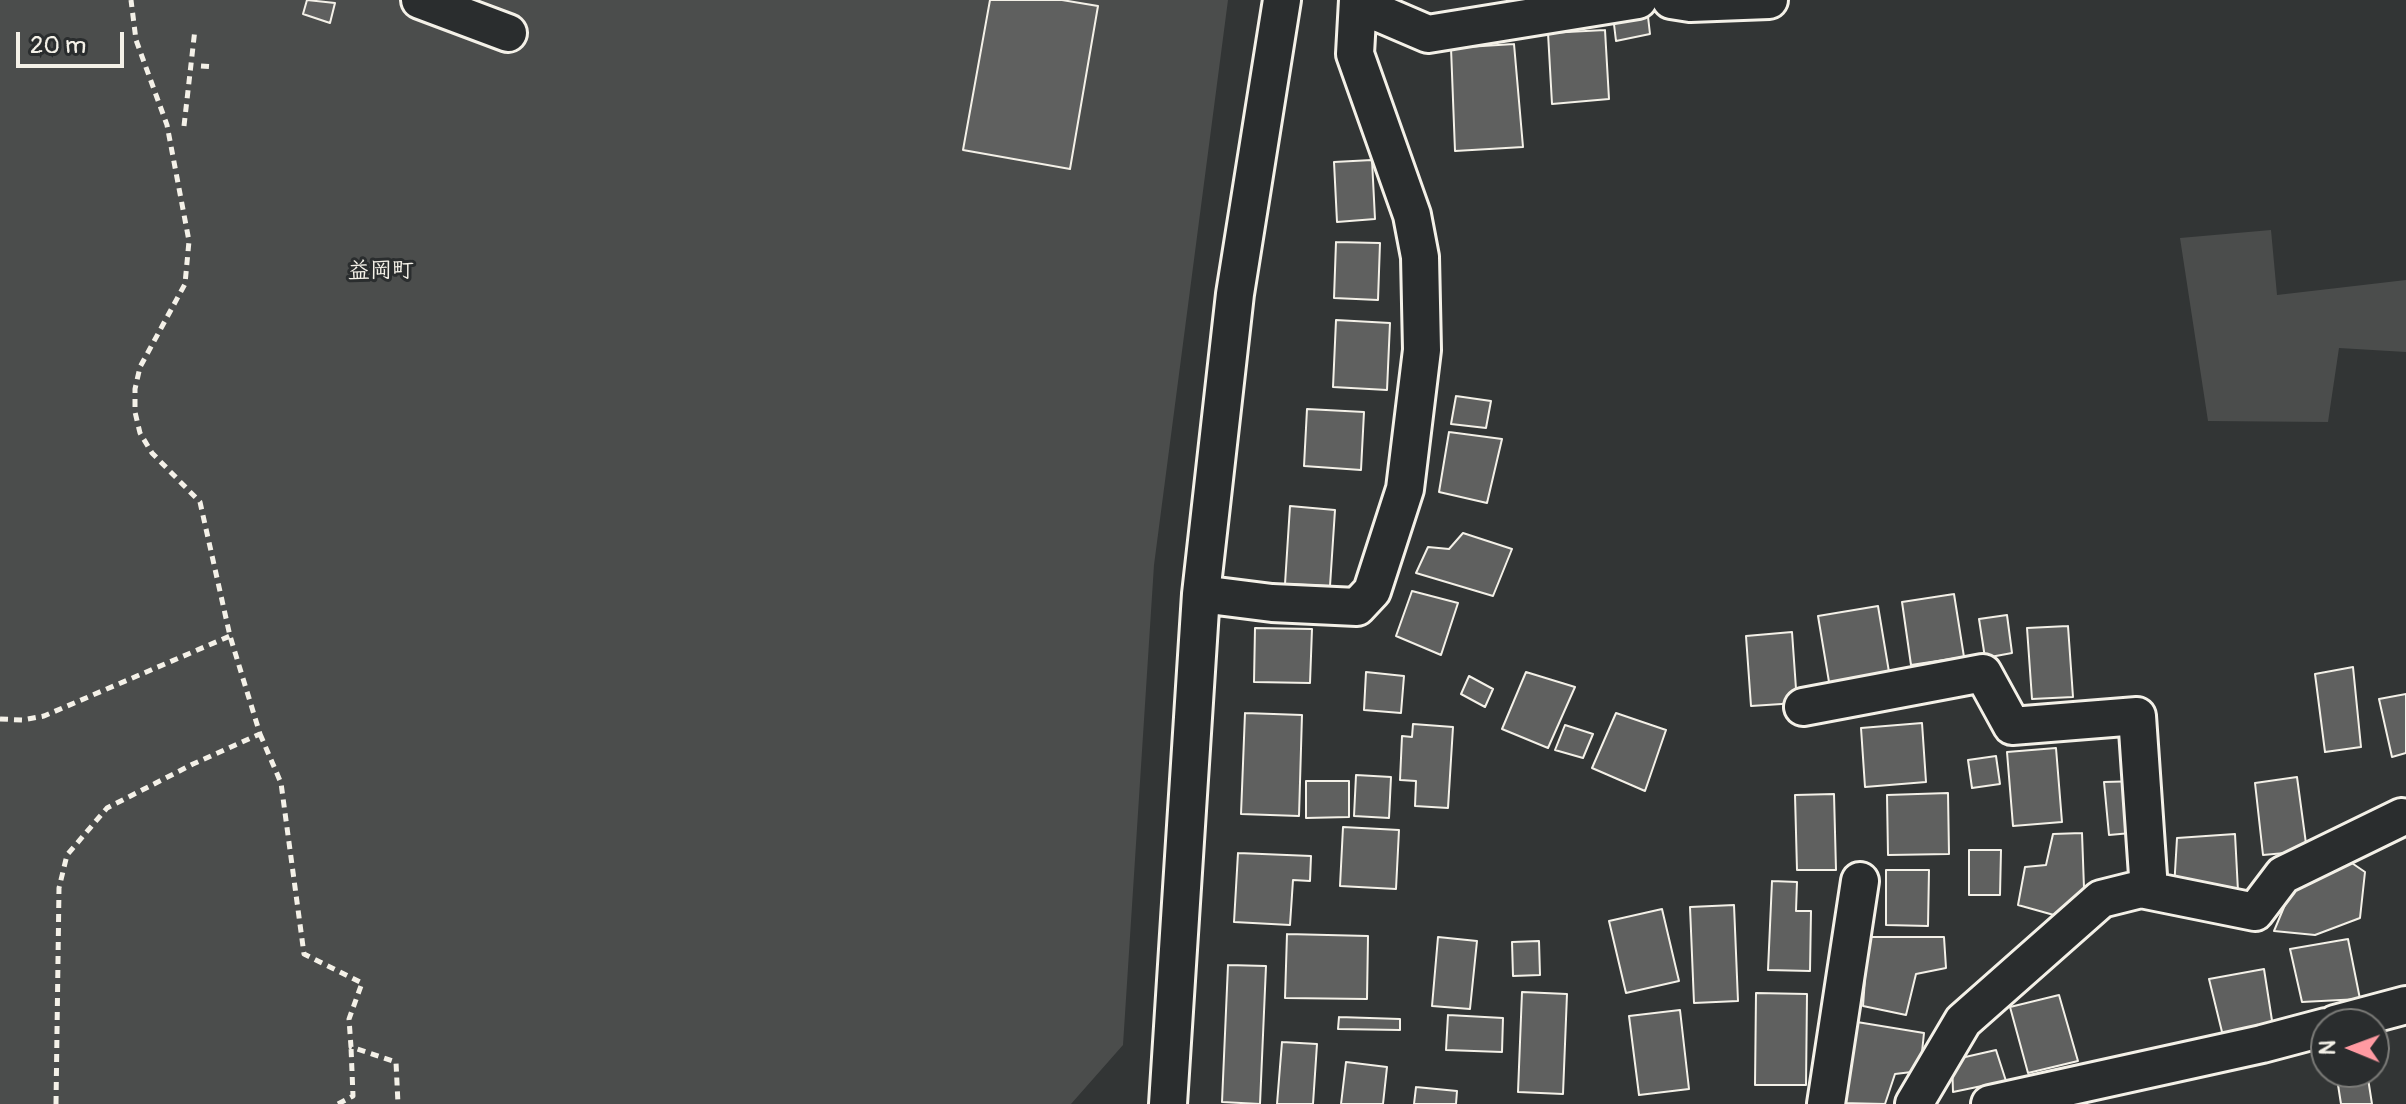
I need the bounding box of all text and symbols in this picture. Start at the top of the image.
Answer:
scale bar [20,16,128,66]
text: 20 m [30,31,86,60]
district label: 益岡町 [348,258,414,284]
north arrow [2310,1008,2390,1088]
text: N [2314,1040,2342,1055]

